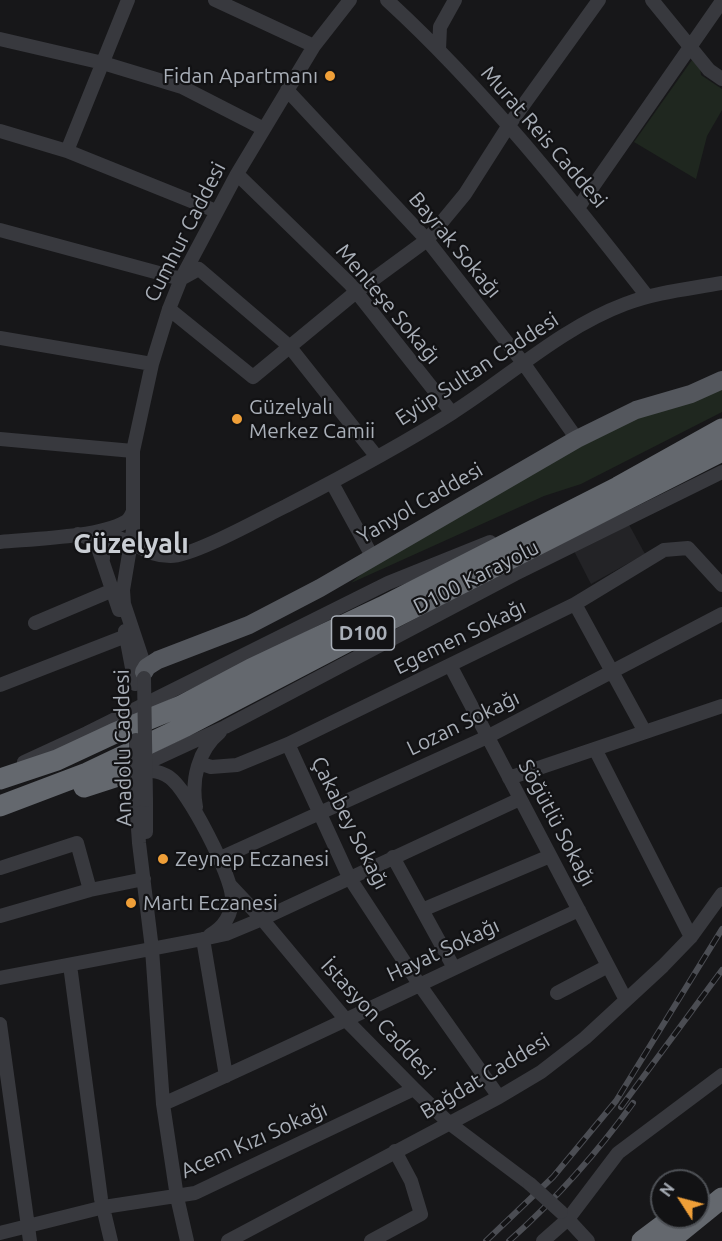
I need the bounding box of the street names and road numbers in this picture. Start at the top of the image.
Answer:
street label: Murat Reis Caddesi [476,61,612,213]
street label: Cumhur Caddesi [139,158,231,306]
street label: Bayrak Sokağı [403,187,507,303]
street label: Menteşe Sokağı [330,239,446,369]
street label: Eyüp Sultan Caddesi [391,307,563,431]
street label: Yanyol Caddesi [353,457,487,549]
street label: D100 Karayolu [409,535,543,619]
street label: Egemen Sokağı [390,594,530,680]
road number: D100 [332,616,394,650]
street label: Anadolu Caddesi [109,669,137,827]
street label: Lozan Sokağı [403,685,523,761]
street label: Çakabey Sokağı [306,752,394,894]
street label: Söğütlü Sokağı [513,755,601,891]
street label: Hayat Sokağı [383,913,503,987]
street label: İstasyon Caddesi [316,953,440,1085]
street label: Bağdat Caddesi [416,1027,554,1125]
street label: Acem Kızı Sokağı [177,1096,331,1184]

